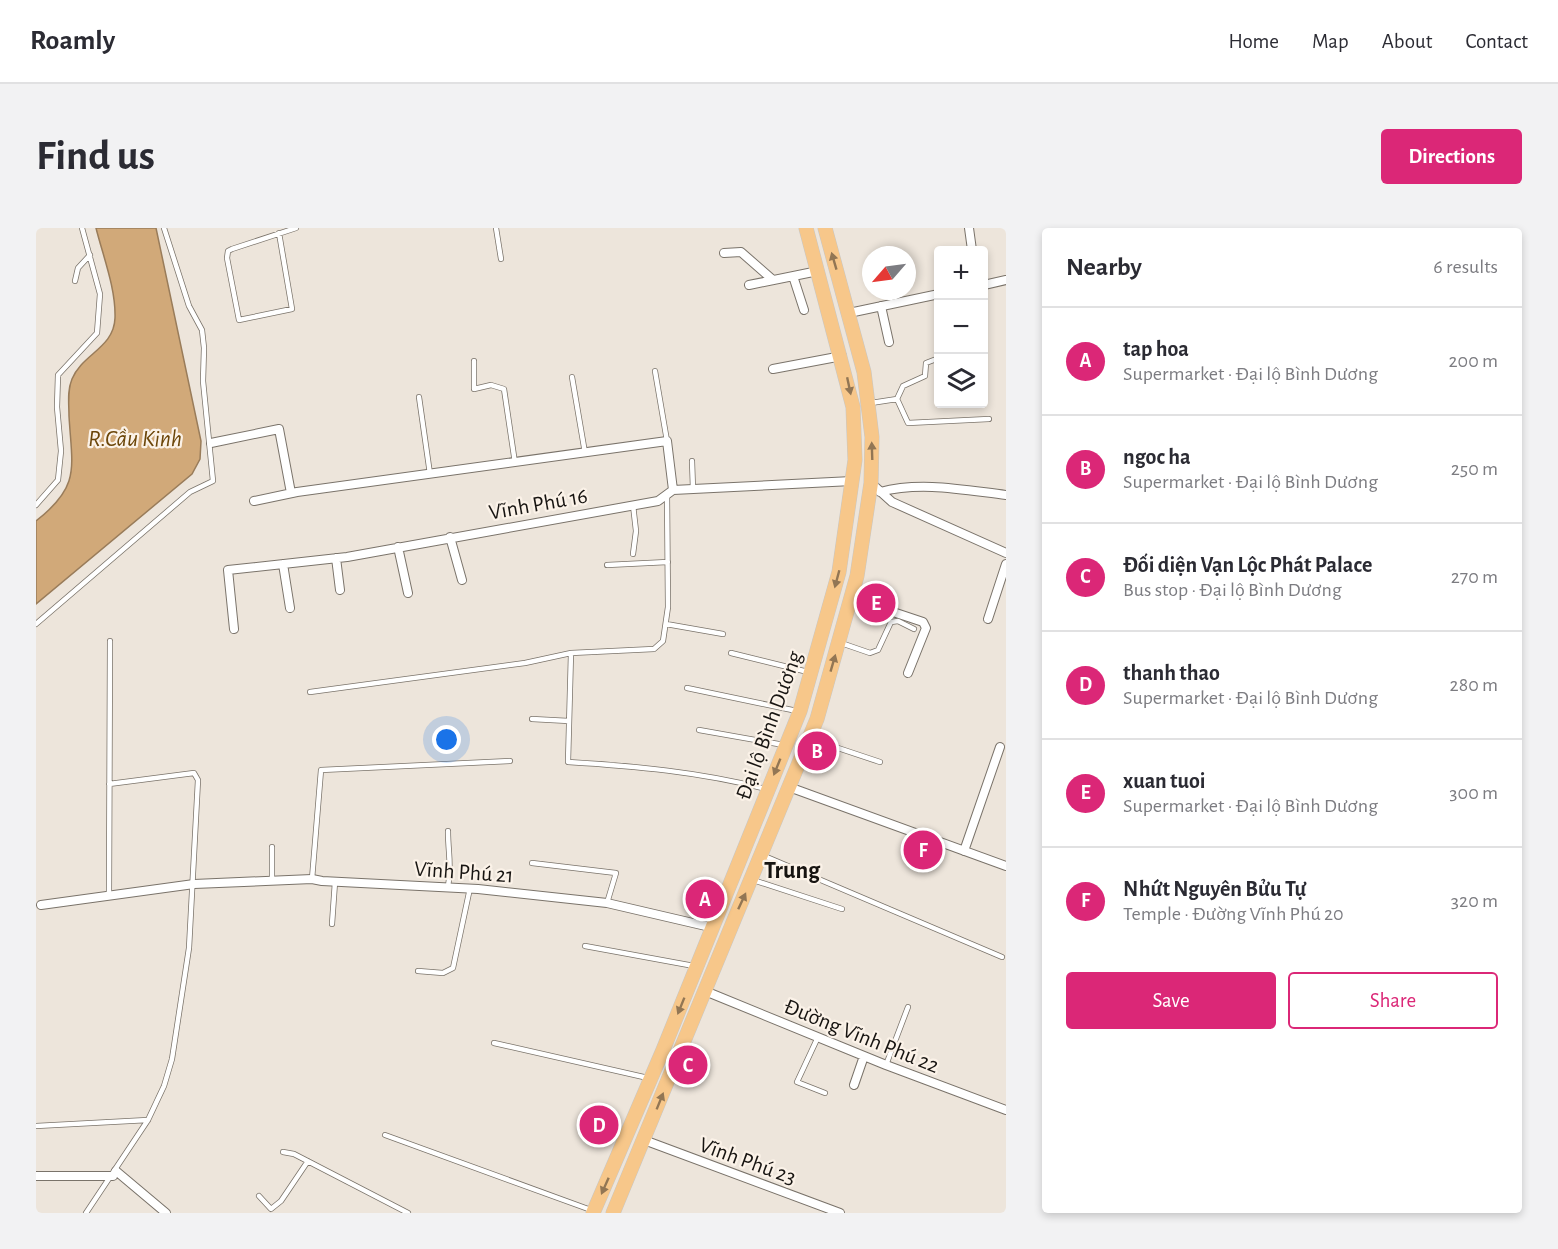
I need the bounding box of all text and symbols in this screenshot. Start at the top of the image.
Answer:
text: Roamly [30,27,115,55]
text: Home [1228,31,1279,52]
text: Map [1312,31,1349,52]
text: About [1382,31,1432,52]
text: Contact [1465,31,1528,52]
button: Directions [1381,129,1522,184]
text: Find us [36,135,155,177]
north arrow [862,246,916,300]
map controls [934,246,988,408]
button: + [934,246,988,300]
one-way arrow [829,252,838,270]
text: Nearby [1066,254,1142,280]
text: 6 results [1433,257,1498,277]
button: − [934,300,988,354]
text: tap hoa [1123,338,1189,360]
text: A [1080,351,1092,371]
text: 200 m [1448,351,1498,371]
button: layers [934,354,988,408]
text: Supermarket · Đại lộ Bình Dương [1123,364,1378,384]
one-way arrow [845,376,854,395]
water label: R.Cầu Kinh [88,427,182,451]
one-way arrow [867,442,877,461]
text: ngoc ha [1123,446,1191,468]
text: B [1080,459,1091,479]
text: 250 m [1451,459,1498,479]
text: Supermarket · Đại lộ Bình Dương [1123,472,1378,492]
street label: Vĩnh Phú 16 [487,484,589,523]
text: Đối diện Vạn Lộc Phát Palace [1123,554,1372,576]
text: C [1080,567,1091,587]
text: 270 m [1451,567,1498,587]
one-way arrow [832,570,841,588]
pin: E [856,580,896,626]
text: Bus stop · Đại lộ Bình Dương [1123,580,1342,600]
street label: Đại lộ Bình Dương [732,648,806,803]
one-way arrow [829,654,838,672]
text: thanh thao [1123,662,1220,684]
text: D [1079,675,1092,695]
text: 280 m [1450,675,1498,695]
text: Supermarket · Đại lộ Bình Dương [1123,688,1378,708]
your location [432,725,461,754]
pin: B [798,728,836,774]
one-way arrow [772,759,782,777]
text: xuan tuoi [1123,770,1206,792]
text: E [1080,783,1091,803]
text: 300 m [1449,783,1498,803]
text: Supermarket · Đại lộ Bình Dương [1123,796,1378,816]
pin: F [904,828,942,872]
street label: Vĩnh Phú 21 [414,858,514,886]
district label: Trung [764,859,821,883]
pin: A [686,876,724,922]
text: Nhứt Nguyên Bửu Tự [1123,878,1306,900]
text: F [1081,891,1090,911]
text: 320 m [1451,891,1498,911]
one-way arrow [738,893,747,910]
text: Temple · Đường Vĩnh Phú 20 [1123,904,1344,924]
button: Save [1066,972,1276,1029]
button: Share [1288,972,1498,1029]
street label: Đường Vĩnh Phú 22 [781,995,942,1077]
one-way arrow [676,997,685,1015]
pin: C [668,1042,708,1088]
one-way arrow [656,1092,665,1110]
pin: D [580,1102,618,1148]
street label: Vĩnh Phú 23 [696,1133,799,1189]
one-way arrow [600,1177,609,1194]

